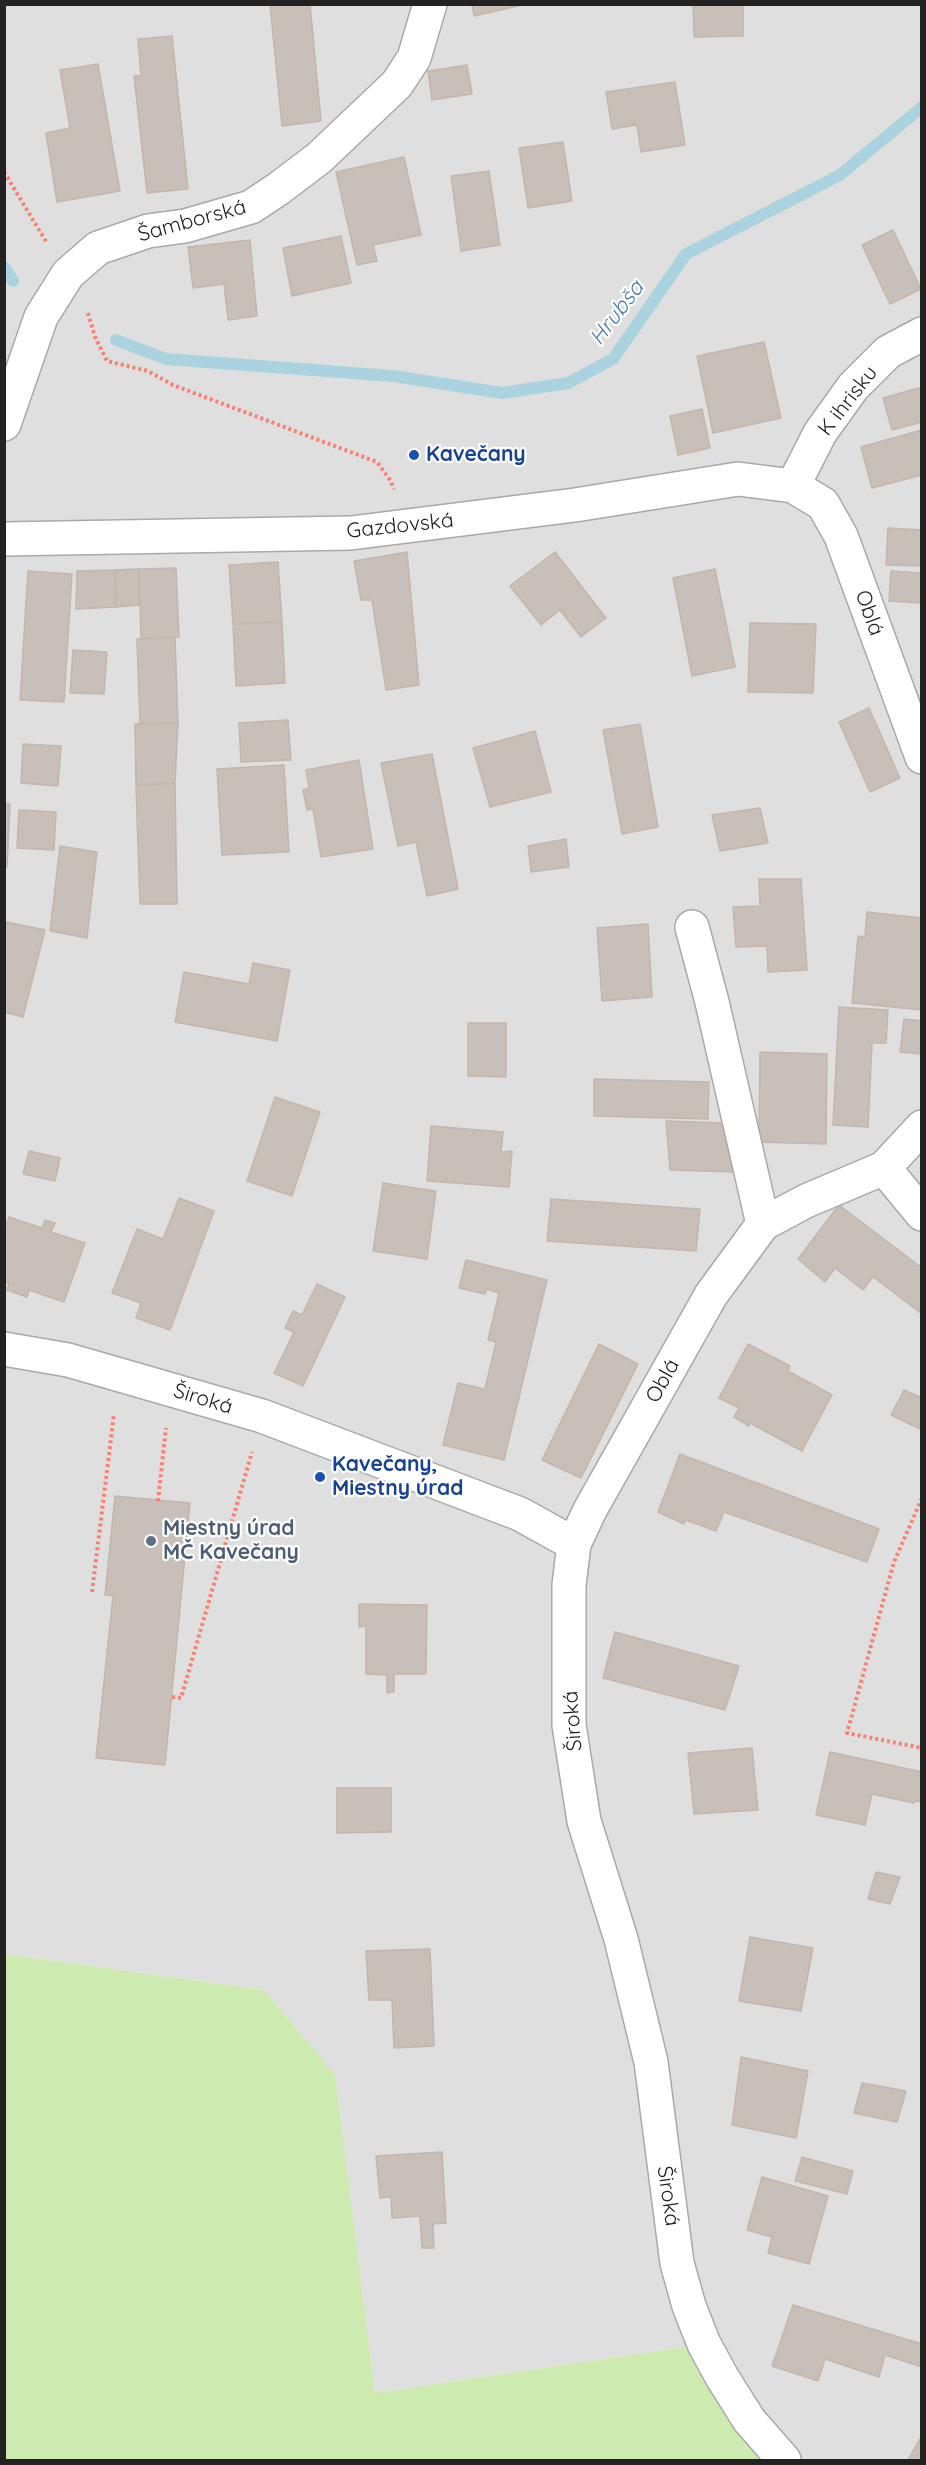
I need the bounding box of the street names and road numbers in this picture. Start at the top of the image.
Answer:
street label: Šamborská [135,194,249,248]
street label: K ihrisku [813,361,883,441]
street label: Gazdovská [345,508,455,544]
street label: Oblá [849,587,889,639]
street label: Oblá [641,1355,685,1407]
street label: Široká [170,1378,236,1420]
street label: Široká [558,1690,588,1752]
street label: Široká [651,2164,685,2228]

